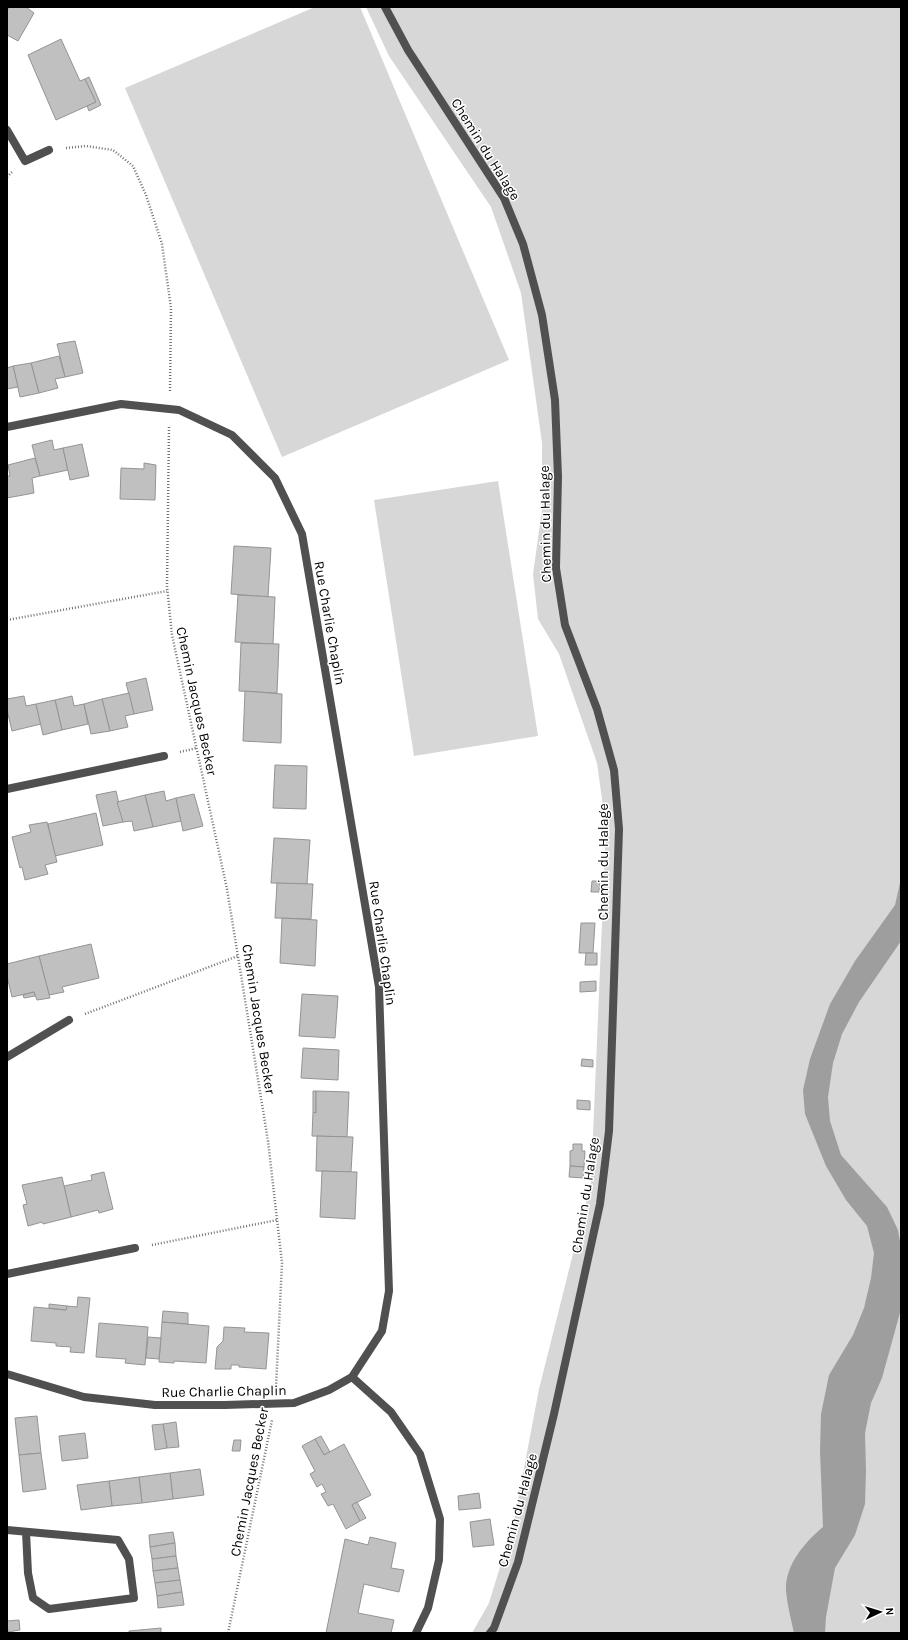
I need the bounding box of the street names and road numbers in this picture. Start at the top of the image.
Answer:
street label: Chemin du Halage [447,95,524,203]
street label: Chemin du Halage [536,465,555,583]
street label: Rue Charlie Chaplin [310,560,349,686]
street label: Chemin Jacques Becker [172,625,221,778]
street label: Chemin du Halage [595,803,612,921]
street label: Rue Charlie Chaplin [365,880,400,1006]
street label: Chemin Jacques Becker [238,943,279,1096]
street label: Chemin du Halage [568,1136,603,1254]
street label: Rue Charlie Chaplin [161,1382,287,1401]
street label: Chemin Jacques Becker [227,1405,272,1558]
street label: Chemin du Halage [494,1451,541,1569]

